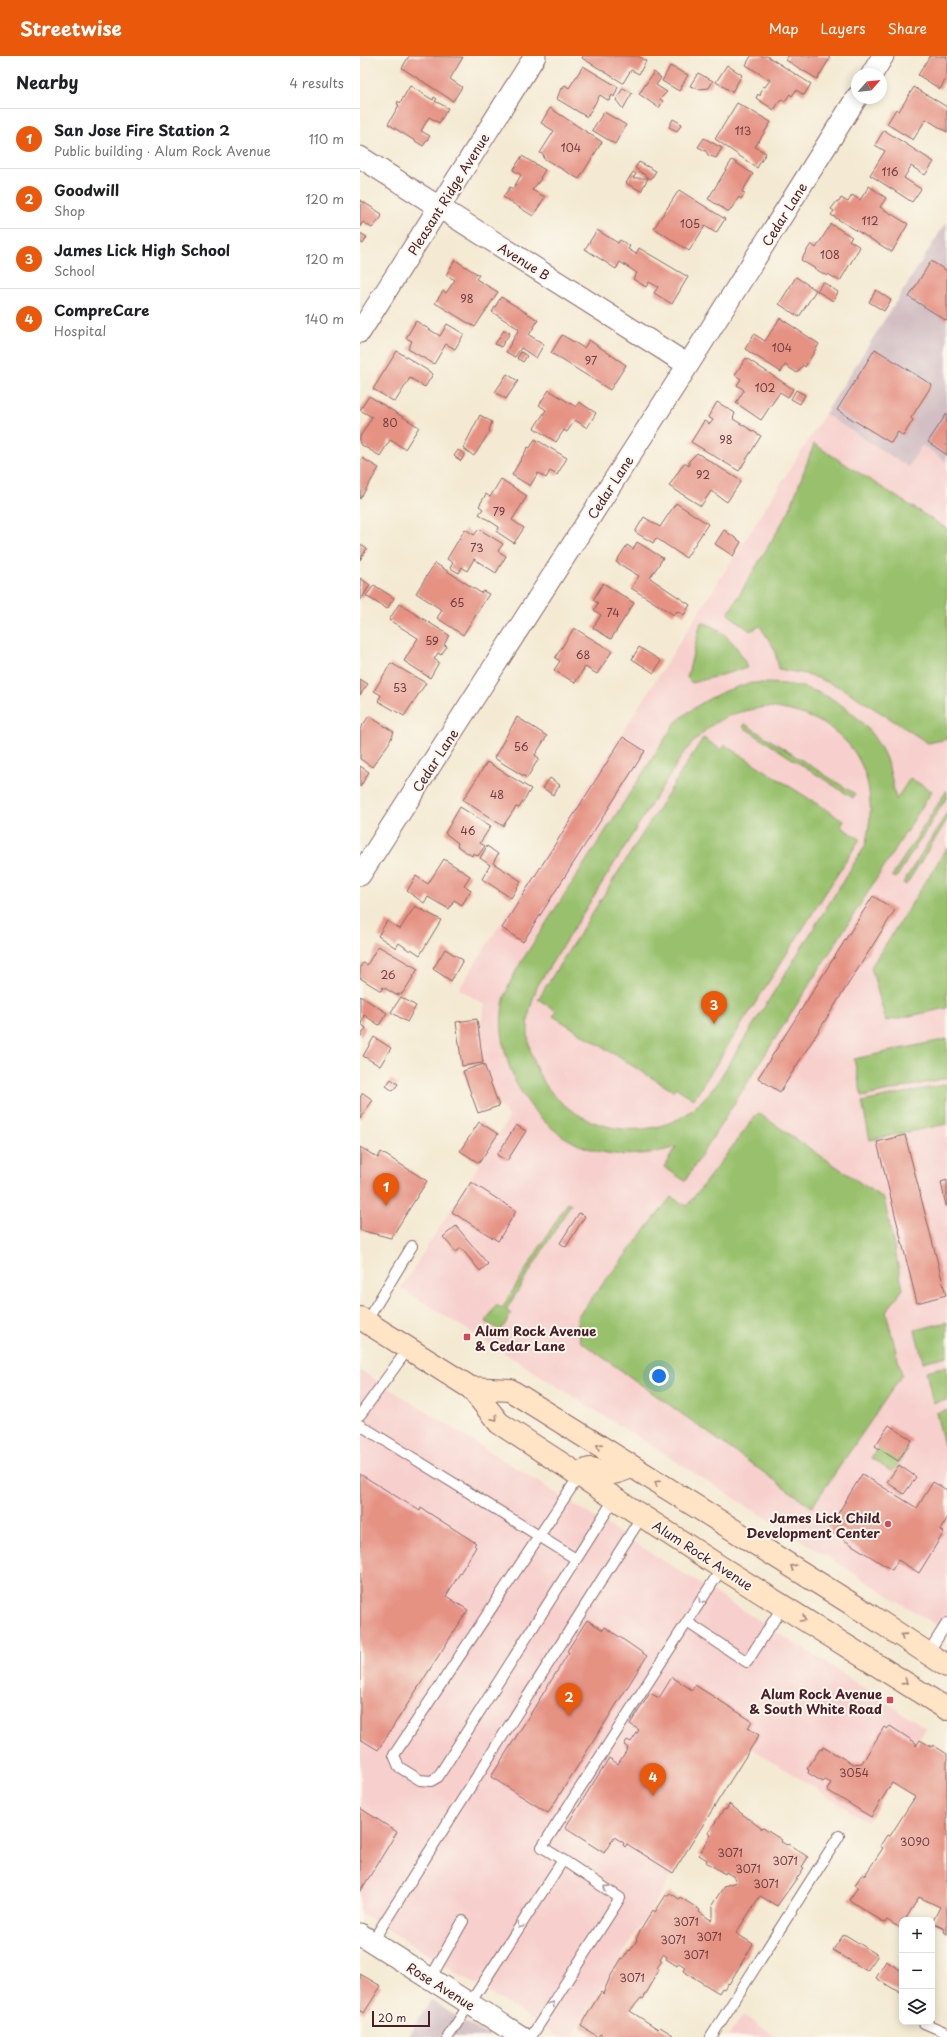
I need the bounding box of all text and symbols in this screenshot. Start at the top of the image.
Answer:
text: Streetwise [20,14,122,42]
text: Map [769,18,799,39]
text: Layers [821,18,866,39]
text: Share [888,18,927,39]
north arrow [851,68,887,104]
text: Nearby [16,69,78,95]
text: 4 results [290,73,344,92]
text: San Jose Fire Station 2 [54,118,230,141]
house number: 113 [735,122,751,139]
text: 1 [26,129,32,148]
text: 110 m [309,129,344,148]
street label: Pleasant Ridge Avenue [403,129,493,259]
house number: 104 [561,139,581,156]
text: Public building · Alum Rock Avenue [54,141,271,160]
house number: 116 [882,163,899,180]
text: Goodwill [54,178,119,201]
street label: Cedar Lane [757,178,811,250]
text: 2 [24,189,34,208]
text: 120 m [305,189,344,208]
text: Shop [54,201,85,220]
house number: 112 [861,212,879,229]
house number: 105 [680,215,700,232]
text: James Lick High School [54,238,230,261]
street label: Avenue B [495,238,553,284]
house number: 108 [820,246,840,263]
text: 3 [25,249,33,268]
text: 120 m [305,249,344,268]
text: School [54,261,95,280]
house number: 98 [460,290,474,307]
text: CompreCare [54,298,149,321]
text: 4 [25,309,33,328]
text: 140 m [305,309,344,328]
text: Hospital [54,321,106,340]
house number: 104 [772,339,792,356]
house number: 97 [585,352,597,369]
house number: 102 [755,379,775,396]
house number: 80 [383,414,397,431]
house number: 98 [719,431,733,448]
street label: Cedar Lane [582,452,638,522]
house number: 92 [696,466,710,483]
house number: 79 [493,503,505,520]
house number: 73 [470,539,484,556]
house number: 65 [450,594,464,611]
house number: 74 [606,604,620,621]
house number: 59 [425,632,439,649]
house number: 68 [576,646,590,663]
house number: 53 [393,679,407,696]
street label: Cedar Lane [407,725,463,795]
house number: 56 [514,738,529,755]
house number: 48 [490,786,504,803]
house number: 46 [461,822,476,839]
house number: 26 [380,966,396,983]
pin: 3 [701,991,727,1024]
pin: 1 [373,1173,399,1206]
place label: Alum Rock Avenue & Cedar Lane [475,1321,596,1355]
marker: Alum Rock Avenue & Cedar Lane [462,1332,472,1342]
your location [649,1366,669,1386]
one-way arrow [491,1414,498,1421]
one-way arrow [596,1443,603,1451]
one-way arrow [654,1480,661,1487]
place label: James Lick Child Development Center [746,1508,880,1542]
street label: Alum Rock Avenue [649,1515,757,1595]
marker: James Lick Child Development Center [883,1519,893,1529]
one-way arrow [790,1564,797,1572]
one-way arrow [699,1596,706,1603]
one-way arrow [799,1614,806,1621]
one-way arrow [900,1634,907,1641]
one-way arrow [901,1677,908,1685]
pin: 2 [556,1683,582,1716]
place label: Alum Rock Avenue & South White Road [749,1684,882,1718]
marker: Alum Rock Avenue & South White Road [885,1695,895,1705]
pin: 4 [640,1763,666,1796]
house number: 3054 [839,1764,869,1781]
house number: 3090 [900,1833,930,1850]
house number: 3071 [717,1844,743,1861]
house number: 3071 [772,1852,798,1869]
house number: 3071 [735,1860,761,1877]
house number: 3071 [753,1875,779,1892]
one-way arrow [603,1885,610,1893]
house number: 3071 [673,1913,699,1930]
map controls [899,1917,935,2025]
button: + [899,1917,935,1953]
one-way arrow [517,1922,525,1929]
house number: 3071 [696,1928,722,1945]
house number: 3071 [660,1931,686,1948]
house number: 3071 [683,1946,709,1963]
button: − [899,1953,935,1989]
street label: Rose Avenue [403,1957,479,2015]
house number: 3071 [619,1969,645,1986]
button: layers [899,1989,935,2025]
one-way arrow [547,2001,555,2008]
scale bar [372,2009,430,2028]
text: 20 m [378,2009,406,2026]

